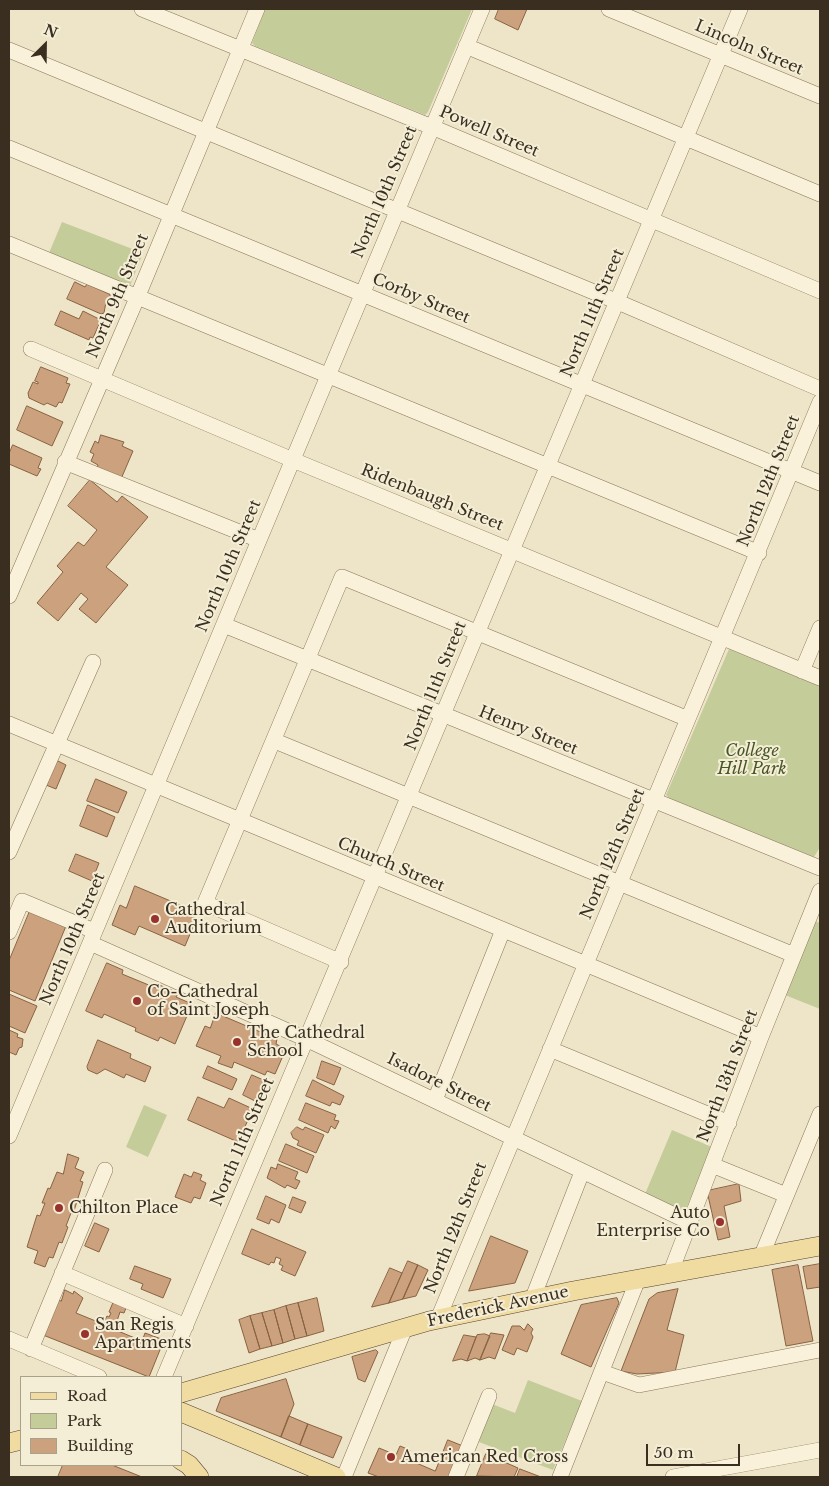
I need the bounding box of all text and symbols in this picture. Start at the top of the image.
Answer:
street label: Lincoln Street [692,16,806,80]
north arrow [20,20,70,70]
text: N [41,20,60,42]
street label: Powell Street [436,102,542,162]
street label: North 10th Street [348,123,422,261]
street label: North 9th Street [83,231,153,361]
street label: North 11th Street [557,246,629,380]
street label: Corby Street [369,270,473,328]
street label: North 12th Street [734,412,804,550]
street label: Ridenbaugh Street [358,461,506,535]
street label: North 10th Street [192,497,266,635]
street label: North 11th Street [401,619,471,753]
street label: Henry Street [476,702,580,760]
park label: College Hill Park [718,741,786,779]
street label: North 12th Street [577,786,649,922]
street label: Church Street [335,834,447,896]
street label: North 10th Street [36,870,110,1008]
place label: Cathedral Auditorium [165,900,262,938]
marker: Cathedral Auditorium [149,913,161,925]
place label: Co-Cathedral of Saint Joseph [147,982,270,1020]
marker: Co-Cathedral of Saint Joseph [131,995,143,1007]
street label: North 13th Street [694,1007,762,1145]
place label: The Cathedral School [247,1023,365,1061]
marker: The Cathedral School [231,1036,243,1048]
street label: Isadore Street [384,1050,494,1116]
street label: North 11th Street [207,1075,279,1209]
street label: North 12th Street [421,1159,491,1297]
place label: Chilton Place [69,1198,178,1218]
marker: Chilton Place [53,1202,65,1214]
place label: Auto Enterprise Co [596,1203,710,1241]
marker: Auto Enterprise Co [714,1216,726,1228]
street label: Frederick Avenue [425,1283,571,1331]
place label: San Regis Apartments [95,1315,191,1353]
marker: San Regis Apartments [79,1328,91,1340]
legend [20,1376,182,1466]
text: Road [67,1386,107,1405]
text: Park [67,1411,102,1430]
scale bar [649,1434,743,1466]
text: Building [67,1436,133,1455]
text: 50 m [654,1443,694,1462]
place label: American Red Cross [401,1447,568,1467]
marker: American Red Cross [385,1451,397,1463]

